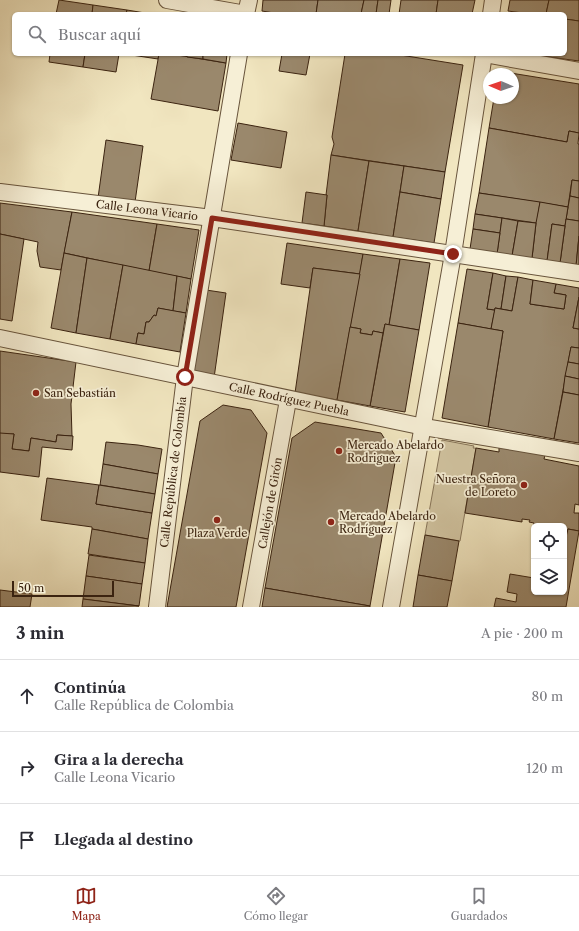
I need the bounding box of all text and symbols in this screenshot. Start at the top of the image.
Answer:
search box [12,12,567,56]
icon: search [26,23,48,45]
text: Buscar aquí [58,25,141,44]
north arrow [483,68,519,104]
street label: Calle Leona Vicario [95,197,199,223]
route end [444,245,462,263]
route start [176,368,194,386]
street label: Calle Rodríguez Puebla [228,379,351,419]
place label: San Sebastián [44,386,116,400]
marker: San Sebastián [31,388,41,398]
street label: Calle República de Colombia [157,395,189,548]
place label: Mercado Abelardo Rodriguez [347,438,444,465]
marker: Mercado Abelardo Rodriguez [334,446,344,456]
street label: Callejón de Girón [255,456,285,550]
place label: Nuestra Señora de Loreto [436,472,516,499]
marker: Nuestra Señora de Loreto [519,480,529,490]
place label: Mercado Abelardo Rodríguez [339,509,436,536]
marker: Plaza Verde [212,515,222,525]
marker: Mercado Abelardo Rodríguez [326,517,336,527]
map controls [531,523,567,595]
button: locate [531,523,567,559]
place label: Plaza Verde [187,526,247,540]
button: layers [531,559,567,595]
scale bar [12,579,114,598]
text: 50 m [18,581,44,595]
text: 3 min [16,623,65,643]
text: A pie · 200 m [481,625,563,641]
text: Continúa [54,678,126,697]
icon: ahead [16,685,38,707]
text: 80 m [531,688,563,704]
text: Calle República de Colombia [54,697,234,713]
text: Gira a la derecha [54,750,184,769]
icon: right [16,757,38,779]
text: 120 m [526,760,563,776]
text: Calle Leona Vicario [54,769,175,785]
icon: arrive [16,829,38,851]
text: Llegada al destino [54,830,193,849]
tab: Mapa [71,885,101,923]
tab: Cómo llegar [244,885,308,923]
tab: Guardados [451,885,508,923]

